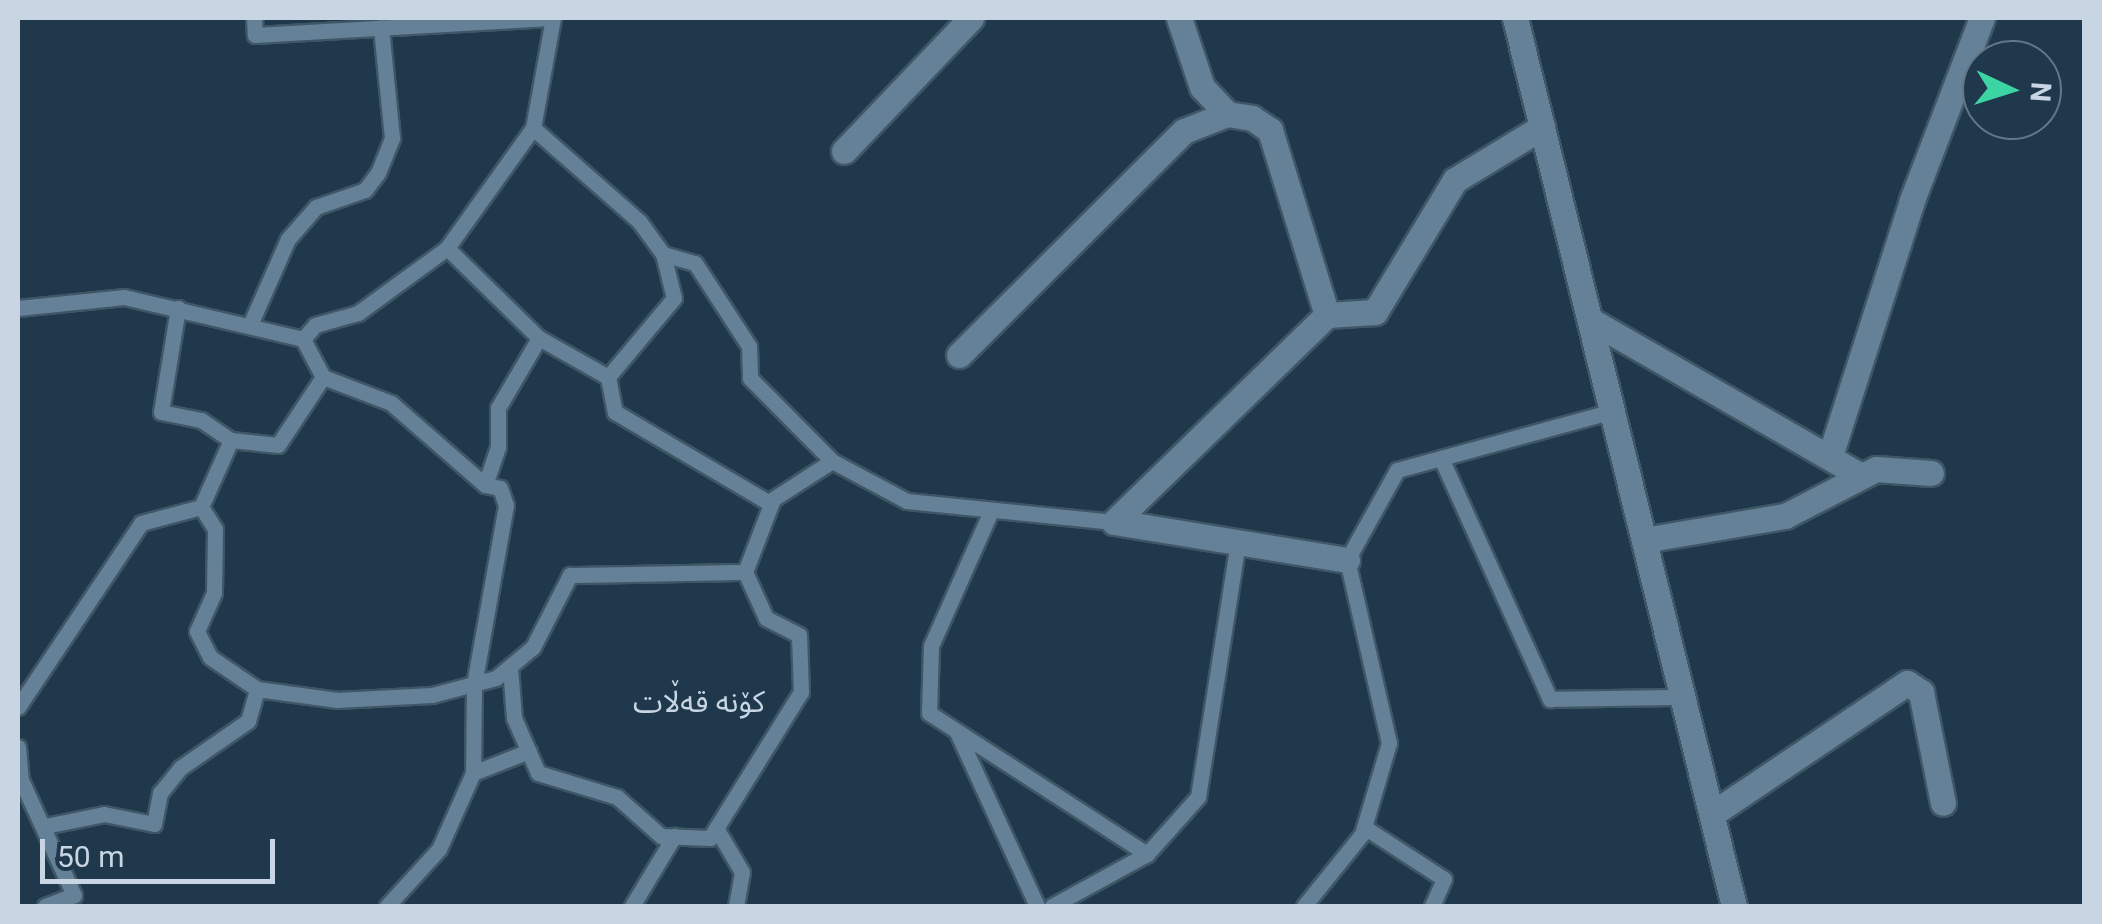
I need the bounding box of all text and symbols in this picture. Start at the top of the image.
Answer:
north arrow [1962,40,2062,140]
text: N [2023,81,2058,103]
district label: کۆنە قەڵات [633,684,765,720]
scale bar [45,819,280,881]
text: 50 m [57,839,124,874]

